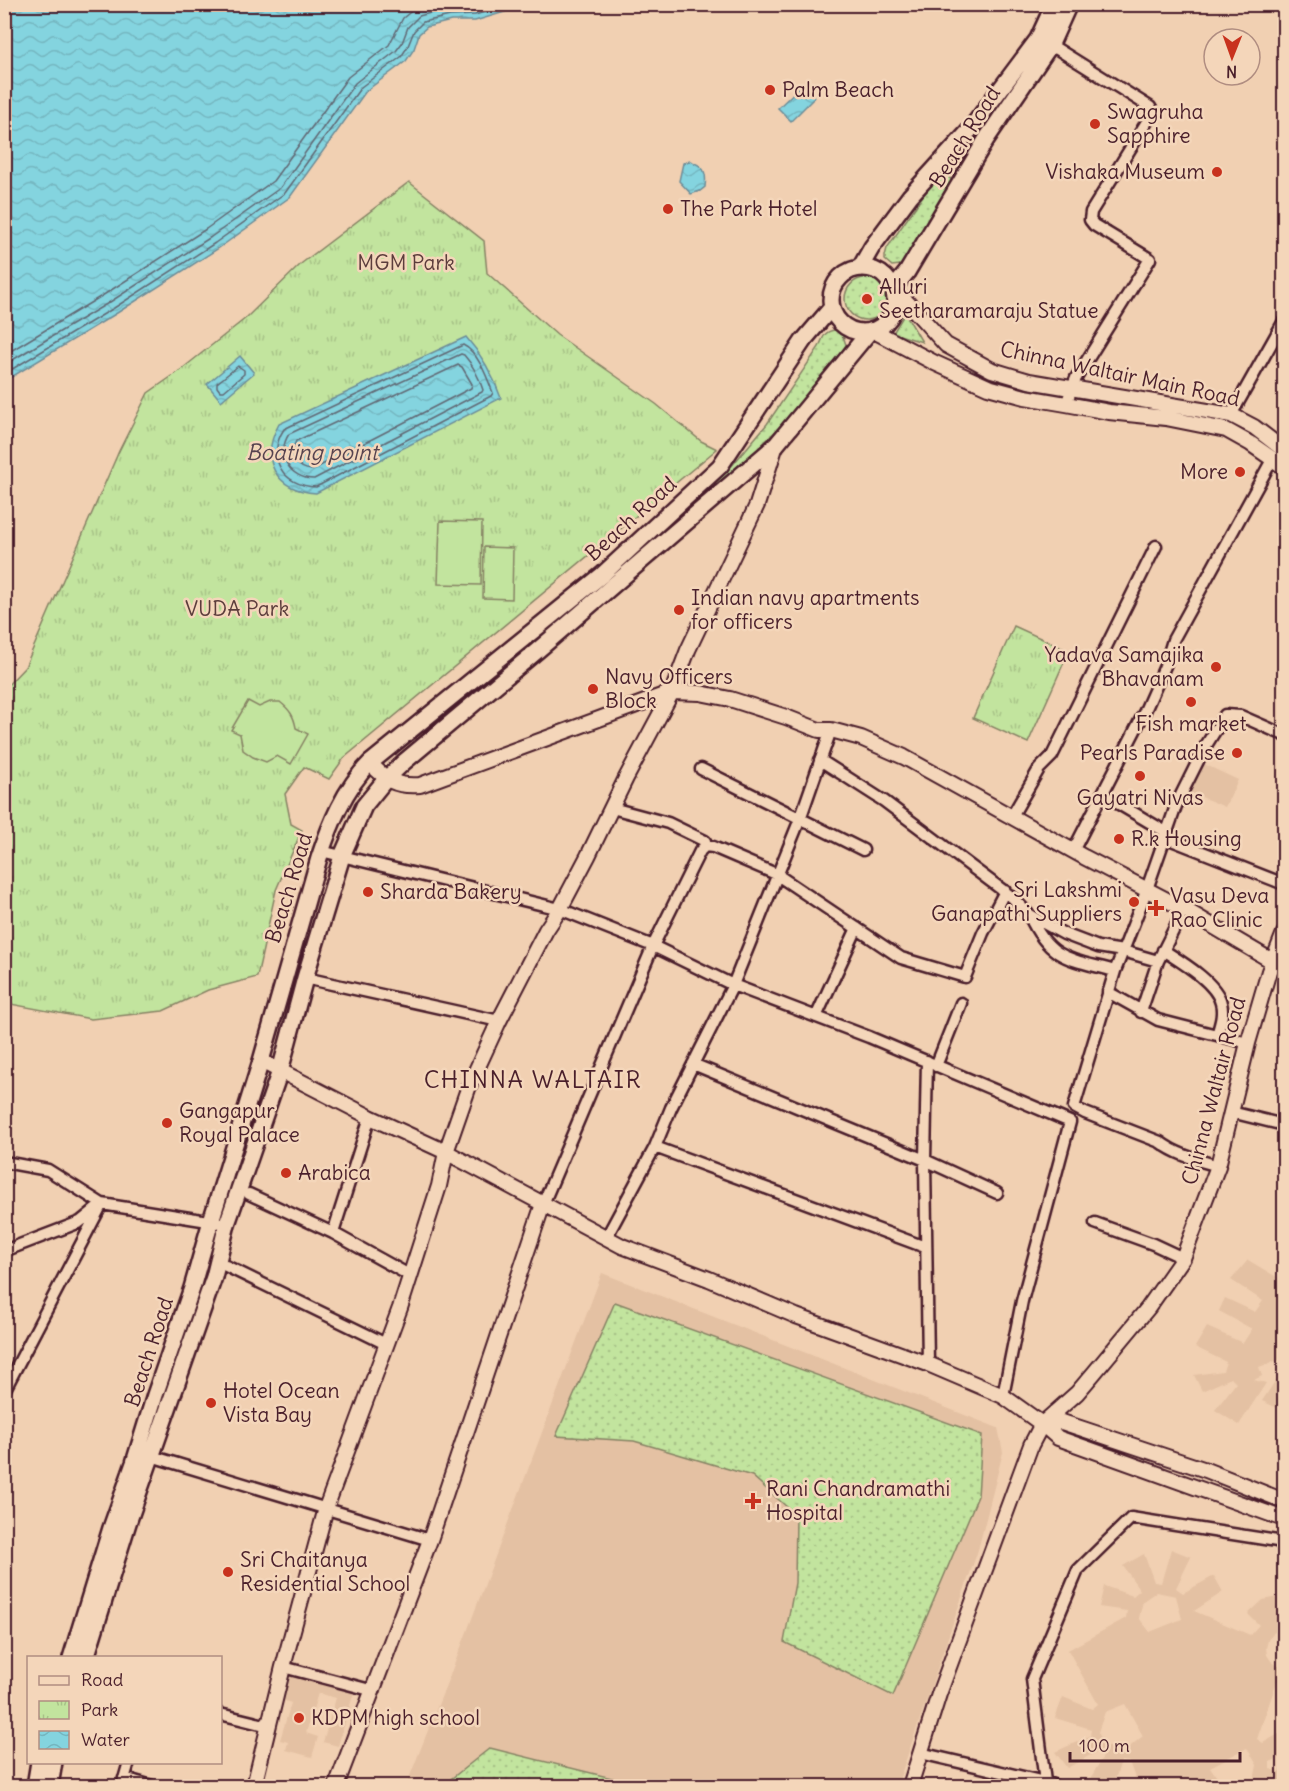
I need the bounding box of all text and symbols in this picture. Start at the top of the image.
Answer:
north arrow [1202,27,1262,87]
text: N [1226,62,1237,82]
place label: Palm Beach [782,76,894,103]
street label: Beach Road [923,81,1006,192]
marker: Palm Beach [763,83,777,97]
place label: Swagruha Sapphire [1107,98,1204,149]
marker: Swagruha Sapphire [1088,117,1102,131]
place label: Vishaka Museum [1045,158,1205,185]
marker: Vishaka Museum [1210,165,1224,179]
place label: The Park Hotel [680,195,817,222]
marker: The Park Hotel [661,202,675,216]
park label: MGM Park [357,249,455,276]
place label: Alluri Seetharamaraju Statue [879,273,1098,324]
marker: Alluri Seetharamaraju Statue [860,292,874,306]
street label: Chinna Waltair Main Road [998,335,1242,412]
water label: Boating point [246,438,380,466]
place label: More [1180,458,1228,485]
marker: More [1233,465,1247,479]
street label: Beach Road [579,470,682,567]
place label: Indian navy apartments for officers [691,584,920,635]
park label: VUDA Park [185,595,289,622]
marker: Indian navy apartments for officers [672,603,686,617]
place label: Yadava Samajika Bhavanam [1044,641,1204,692]
marker: Yadava Samajika Bhavanam [1209,660,1223,674]
place label: Navy Officers Block [605,663,733,714]
marker: Navy Officers Block [586,682,600,696]
marker: Fish market [1184,695,1198,709]
place label: Fish market [1135,710,1247,737]
place label: Pearls Paradise [1080,739,1225,766]
marker: Pearls Paradise [1230,746,1244,760]
marker: Gayatri Nivas [1133,769,1147,783]
place label: Gayatri Nivas [1076,784,1204,811]
place label: R.k Housing [1131,825,1242,852]
street label: Beach Road [259,829,318,946]
marker: R.k Housing [1112,832,1126,846]
place label: Sri Lakshmi Ganapathi Suppliers [931,876,1122,927]
place label: Sharda Bakery [380,878,522,905]
place label: Vasu Deva Rao Clinic [1170,882,1269,933]
marker: Sharda Bakery [361,885,375,899]
marker: Sri Lakshmi Ganapathi Suppliers [1127,895,1141,909]
marker: Vasu Deva Rao Clinic [1147,899,1165,917]
street label: Chinna Waltair Road [1175,994,1252,1188]
district label: CHINNA WALTAIR [424,1064,642,1094]
place label: Gangapur Royal Palace [179,1097,300,1148]
marker: Gangapur Royal Palace [160,1116,174,1130]
place label: Arabica [298,1159,371,1186]
marker: Arabica [279,1166,293,1180]
street label: Beach Road [118,1293,179,1410]
place label: Hotel Ocean Vista Bay [223,1377,340,1428]
marker: Hotel Ocean Vista Bay [204,1396,218,1410]
place label: Rani Chandramathi Hospital [766,1475,950,1526]
marker: Rani Chandramathi Hospital [744,1492,762,1510]
place label: Sri Chaitanya Residential School [240,1546,410,1597]
marker: Sri Chaitanya Residential School [221,1565,235,1579]
legend [27,1656,222,1764]
text: Road [81,1668,124,1691]
text: Park [81,1698,118,1721]
place label: KDPM high school [311,1704,480,1731]
marker: KDPM high school [292,1711,306,1725]
scale bar [1070,1725,1240,1763]
text: Water [81,1728,131,1751]
text: 100 m [1079,1734,1130,1757]

